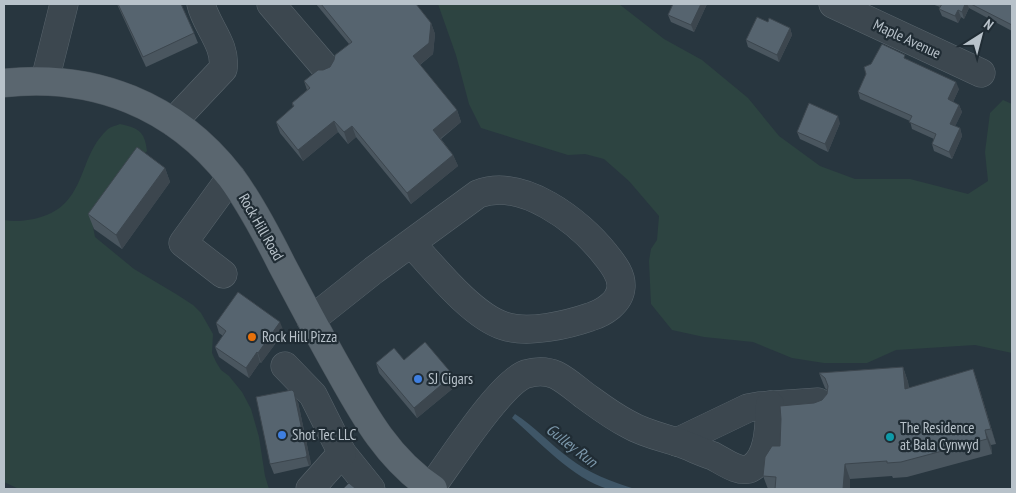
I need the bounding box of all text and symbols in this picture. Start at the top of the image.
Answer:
north arrow [956,10,1006,60]
street label: Maple Avenue [870,15,944,62]
text: N [980,15,997,34]
street label: Rock Hill Road [235,190,288,264]
place label: Rock Hill Pizza [262,327,337,346]
marker: Rock Hill Pizza [246,331,258,343]
place label: SJ Cigars [428,369,473,388]
marker: SJ Cigars [412,373,424,385]
place label: The Residence at Bala Cynwyd [900,418,979,454]
water label: Gulley Run [543,419,602,472]
place label: Shot Tec LLC [292,425,356,444]
marker: Shot Tec LLC [276,429,288,441]
marker: The Residence at Bala Cynwyd [884,431,896,443]

